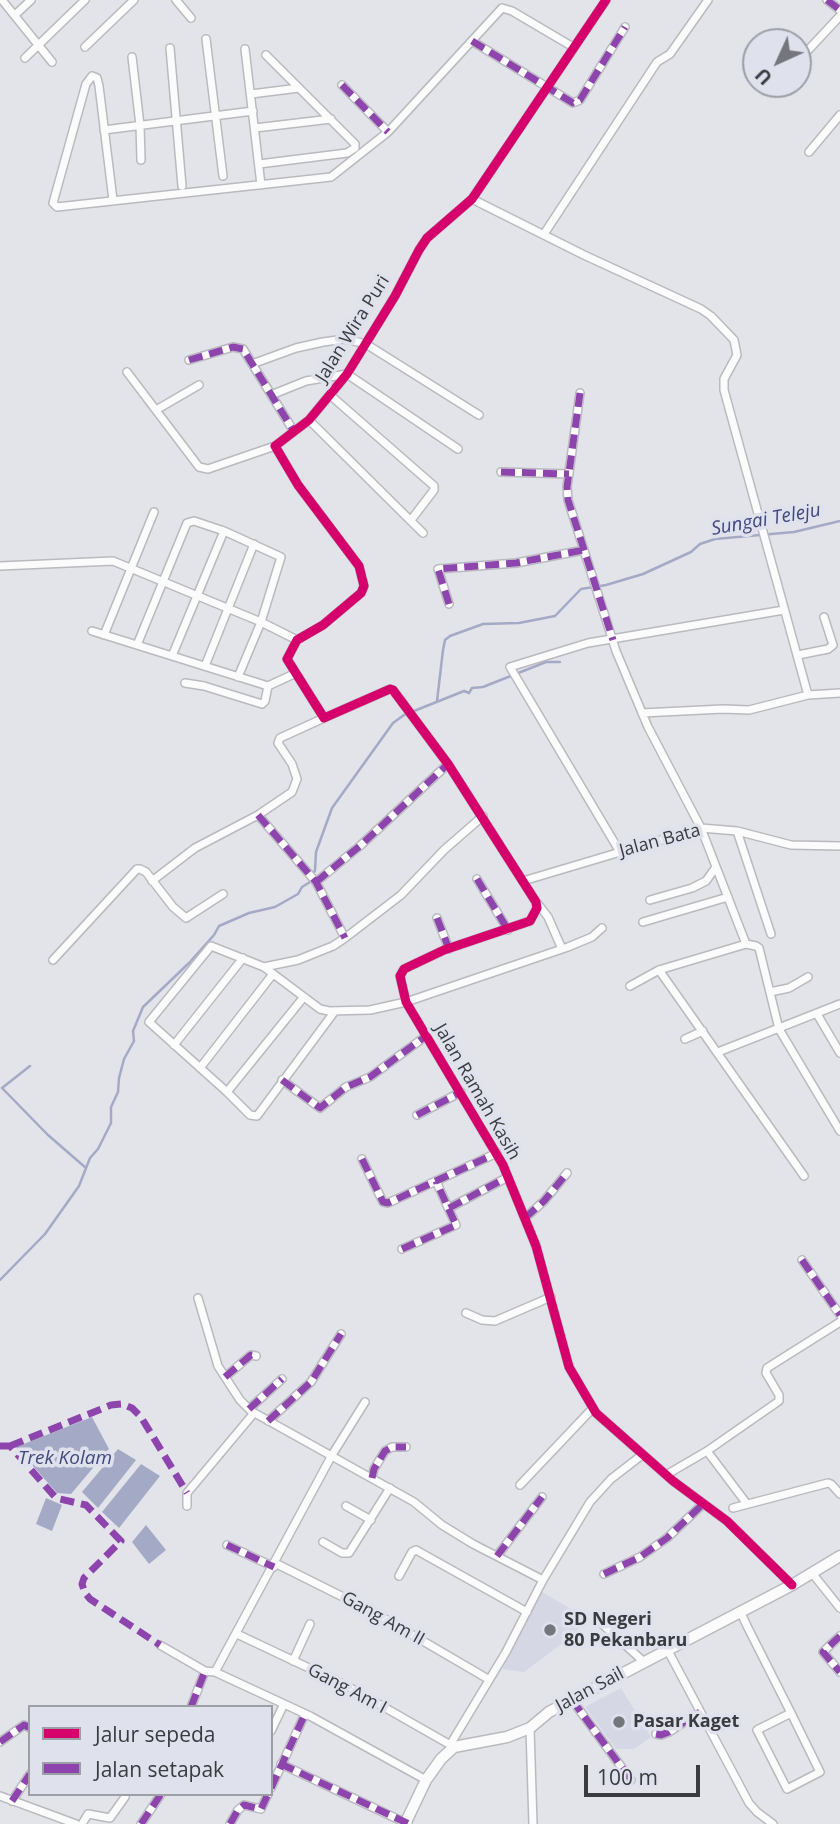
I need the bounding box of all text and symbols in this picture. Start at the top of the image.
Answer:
north arrow [742,28,812,98]
text: U [749,62,778,91]
street label: Jalan Wira Puri [311,272,395,386]
water label: Sungai Teleju [709,499,823,541]
street label: Jalan Bata [617,820,703,862]
street label: Jalan Ramah Kasih [429,1020,525,1164]
water label: Trek Kolam [18,1448,112,1470]
street label: Gang Am II [338,1587,428,1651]
place label: SD Negeri 80 Pekanbaru [564,1609,687,1652]
marker: SD Negeri 80 Pekanbaru [542,1622,558,1638]
street label: Gang Am I [304,1659,390,1719]
street label: Jalan Sail [552,1663,628,1717]
legend [28,1705,273,1796]
place label: Pasar Kaget [633,1711,739,1733]
marker: Pasar Kaget [611,1714,627,1730]
text: Jalur sepeda [95,1720,215,1748]
scale bar [588,1750,704,1794]
text: Jalan setapak [95,1755,224,1783]
text: 100 m [597,1763,658,1791]

